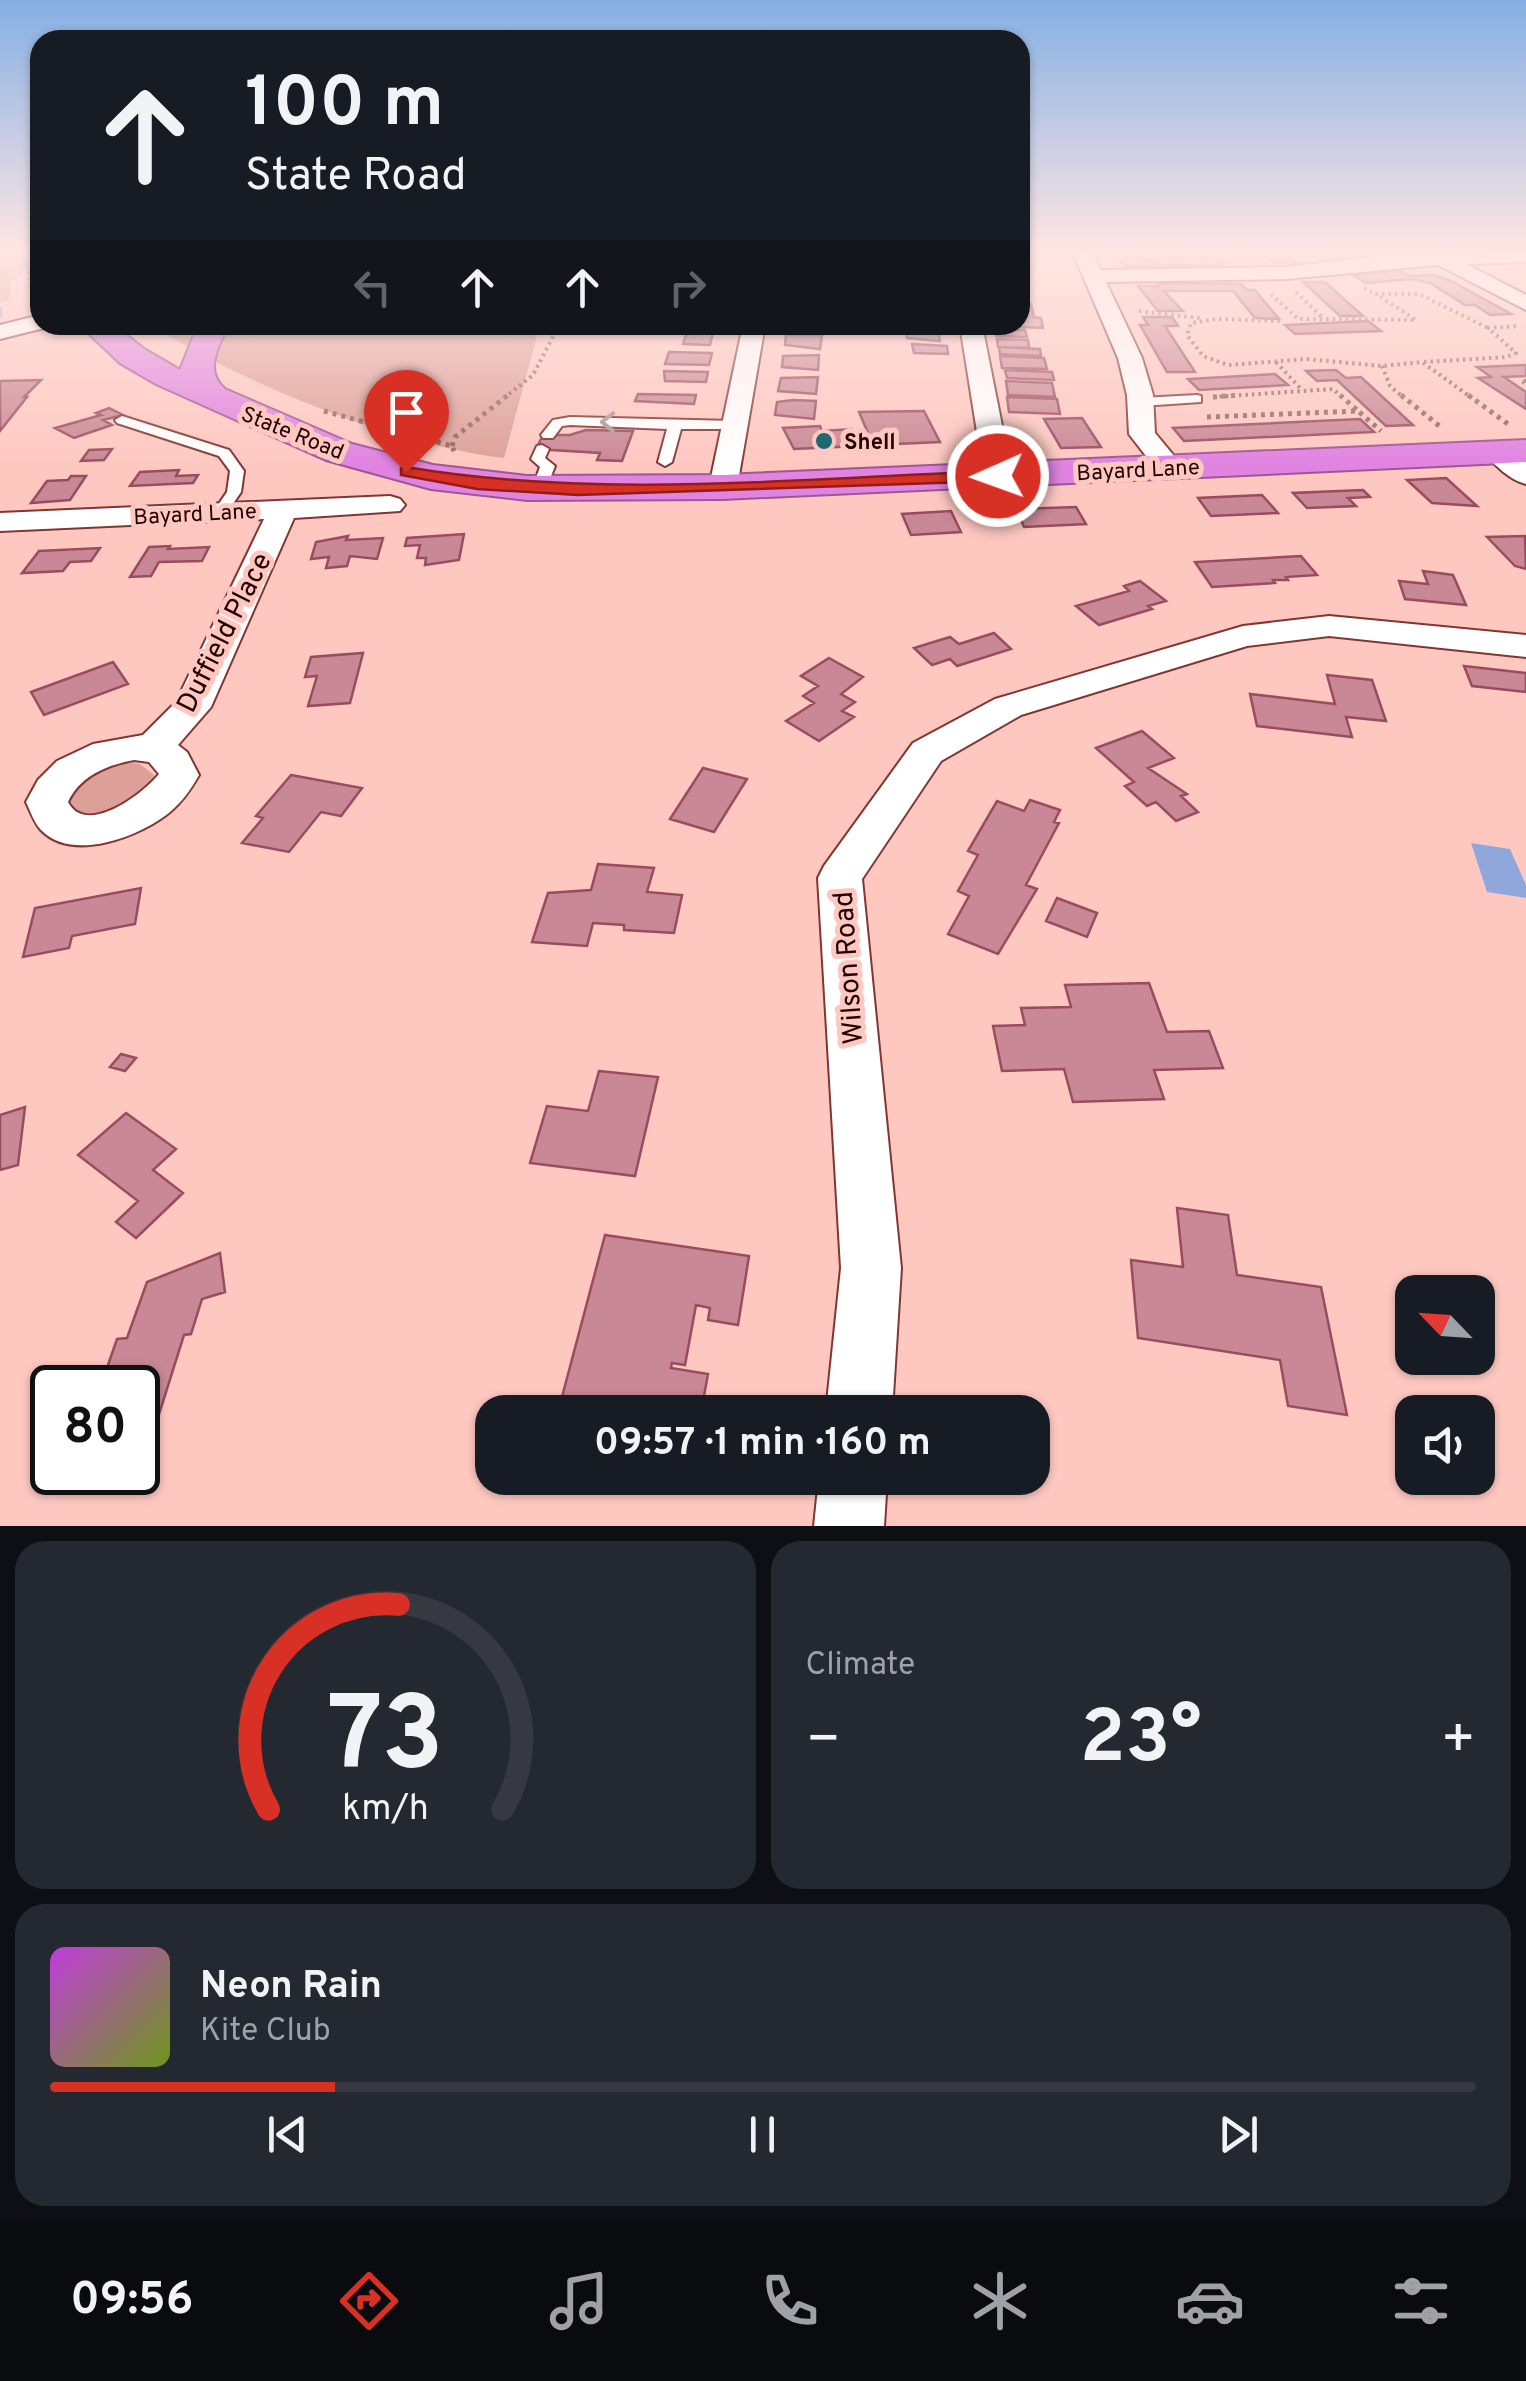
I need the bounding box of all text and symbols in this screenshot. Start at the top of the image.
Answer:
text: 100 m [245,62,444,151]
icon: ahead [80,70,210,200]
text: State Road [245,149,467,206]
icon: left [345,260,400,315]
icon: ahead [450,260,505,315]
icon: ahead [555,260,610,315]
icon: right [660,260,715,315]
pin [364,370,449,473]
icon: arrive [379,385,434,440]
street label: State Road [237,402,347,467]
one-way arrow [600,411,616,432]
position arrow [946,424,1050,528]
marker: Shell [813,430,835,452]
place label: Shell [844,430,896,457]
street label: Bayard Lane [1076,455,1200,488]
street label: Bayard Lane [133,499,257,532]
street label: Duffield Place [170,547,281,719]
street label: Wilson Road [827,890,873,1046]
north arrow [1395,1275,1495,1375]
map controls [1395,1275,1495,1495]
speed limit sign: 80 [30,1365,160,1495]
button: sound [1395,1395,1495,1495]
text: 09:57 · 1 min · 160 m [594,1420,931,1469]
text: Climate [806,1646,915,1686]
text: 73 [327,1675,444,1807]
text: 23° [1080,1694,1202,1789]
text: − [806,1707,841,1777]
text: + [1441,1707,1476,1777]
text: km/h [342,1787,429,1833]
text: Neon Rain [200,1963,382,2012]
text: Kite Club [200,2012,331,2052]
icon: previous [260,2107,315,2162]
icon: pause [735,2107,790,2162]
icon: next [1211,2107,1266,2162]
icon: directions [334,2266,404,2336]
icon: music [544,2266,614,2336]
icon: phone [755,2266,825,2336]
icon: climate [965,2266,1035,2336]
icon: car [1175,2266,1245,2336]
icon: filters [1386,2266,1456,2336]
text: 09:56 [70,2273,194,2330]

